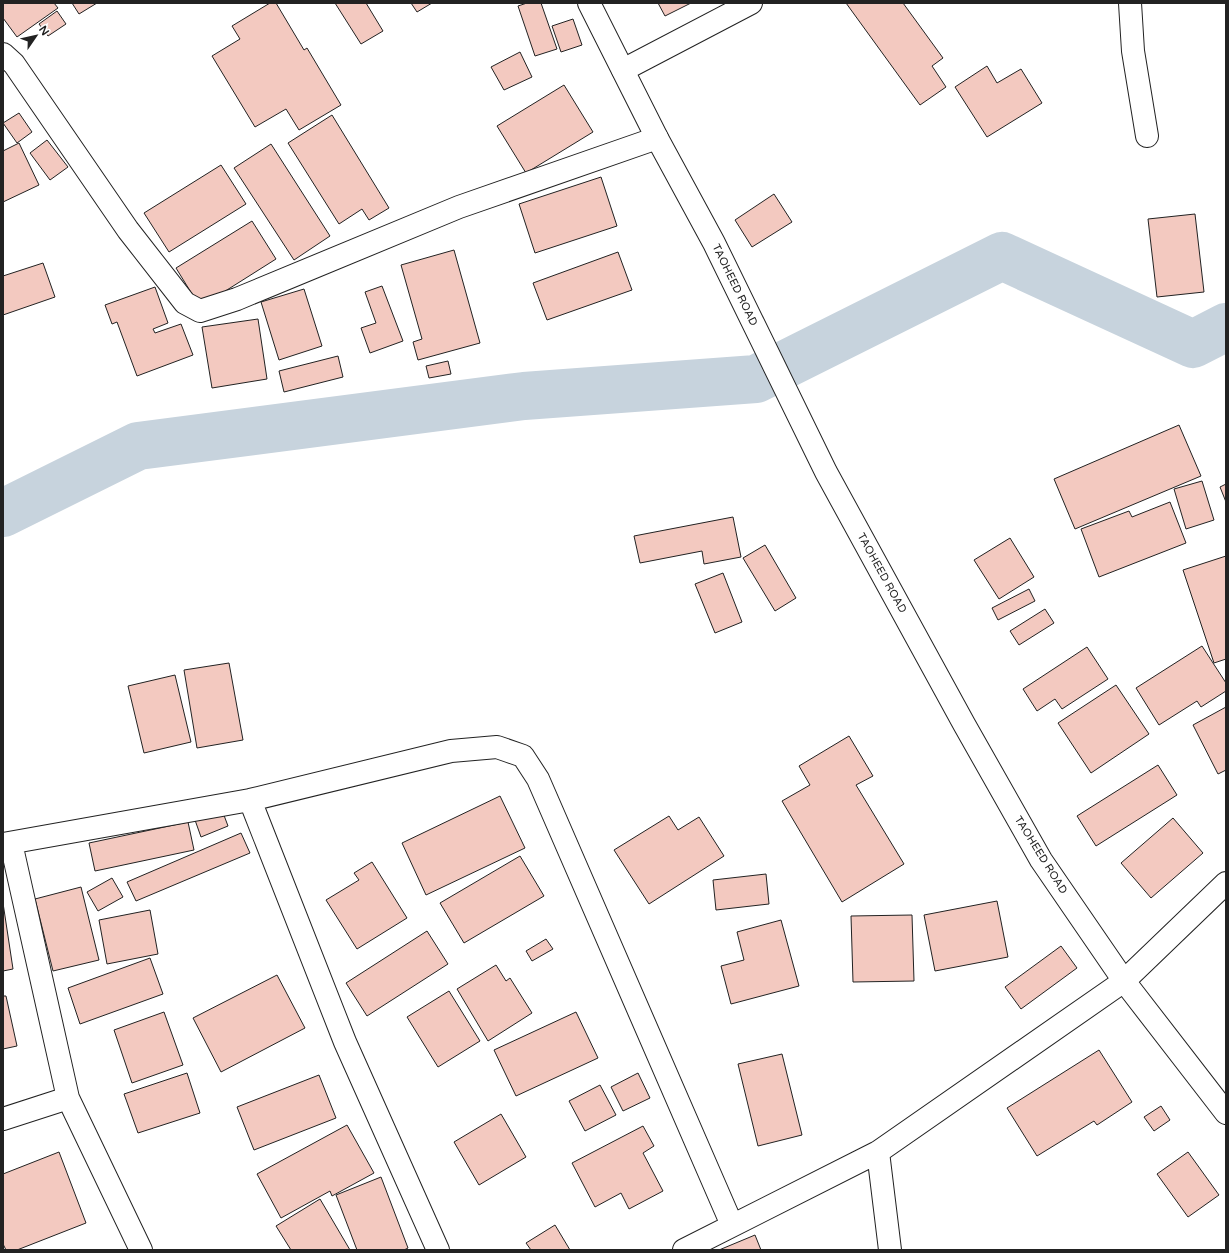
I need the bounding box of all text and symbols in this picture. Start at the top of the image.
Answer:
north arrow [16,16,56,56]
text: N [36,23,52,38]
street label: TAOHEED ROAD [710,242,760,328]
street label: TAOHEED ROAD [855,531,909,615]
street label: TAOHEED ROAD [1012,814,1070,896]

